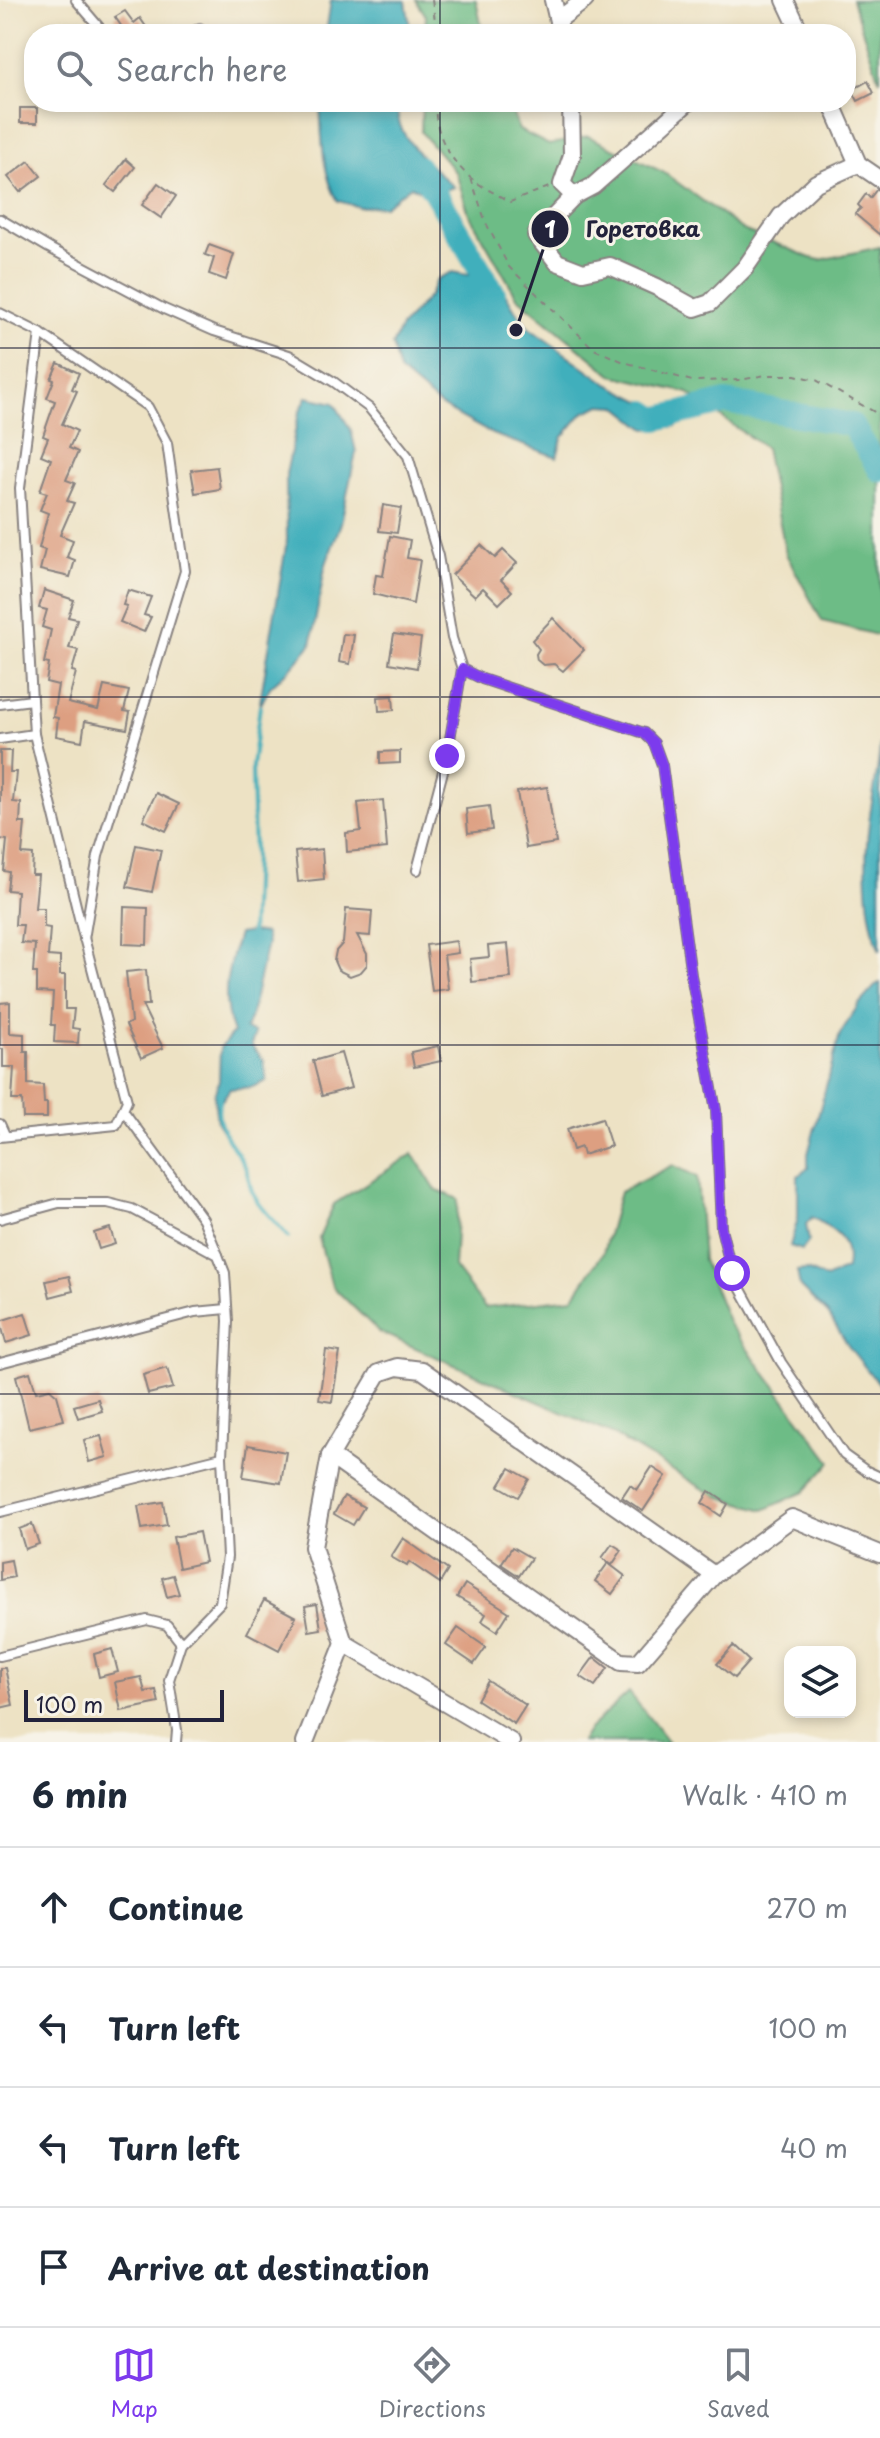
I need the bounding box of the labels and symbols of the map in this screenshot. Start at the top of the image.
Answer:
callout: Горетовка [530,206,716,252]
text: 1 [544,210,556,246]
text: Горетовка [586,211,700,244]
route end [429,738,465,774]
route start [714,1255,750,1291]
scale bar [24,1686,224,1722]

